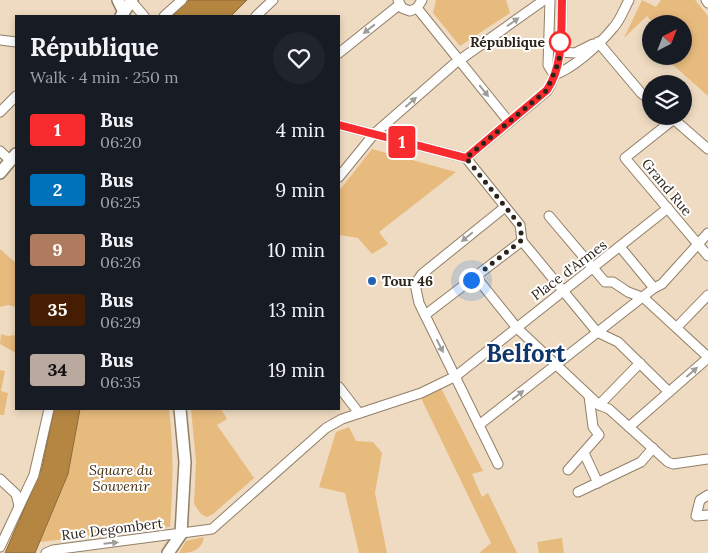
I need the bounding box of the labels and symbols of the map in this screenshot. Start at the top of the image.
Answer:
north arrow [642,15,692,65]
one-way arrow [506,17,520,27]
one-way arrow [362,23,375,34]
marker: République [549,31,571,53]
place label: République [470,33,545,51]
one-way arrow [478,84,489,97]
one-way arrow [404,96,416,108]
line badge: 1 [386,126,418,158]
street label: Grand Rue [638,155,696,220]
one-way arrow [461,232,474,243]
street label: Place d'Armes [528,236,610,304]
your location [459,268,484,293]
place label: Tour 46 [382,272,433,290]
marker: Tour 46 [366,275,378,287]
one-way arrow [436,338,444,353]
district label: Belfort [486,338,567,369]
one-way arrow [685,366,697,378]
one-way arrow [511,390,524,400]
park label: Square du Souvenir [89,461,154,495]
street label: Rue Degombert [60,514,164,544]
one-way arrow [104,539,120,547]

